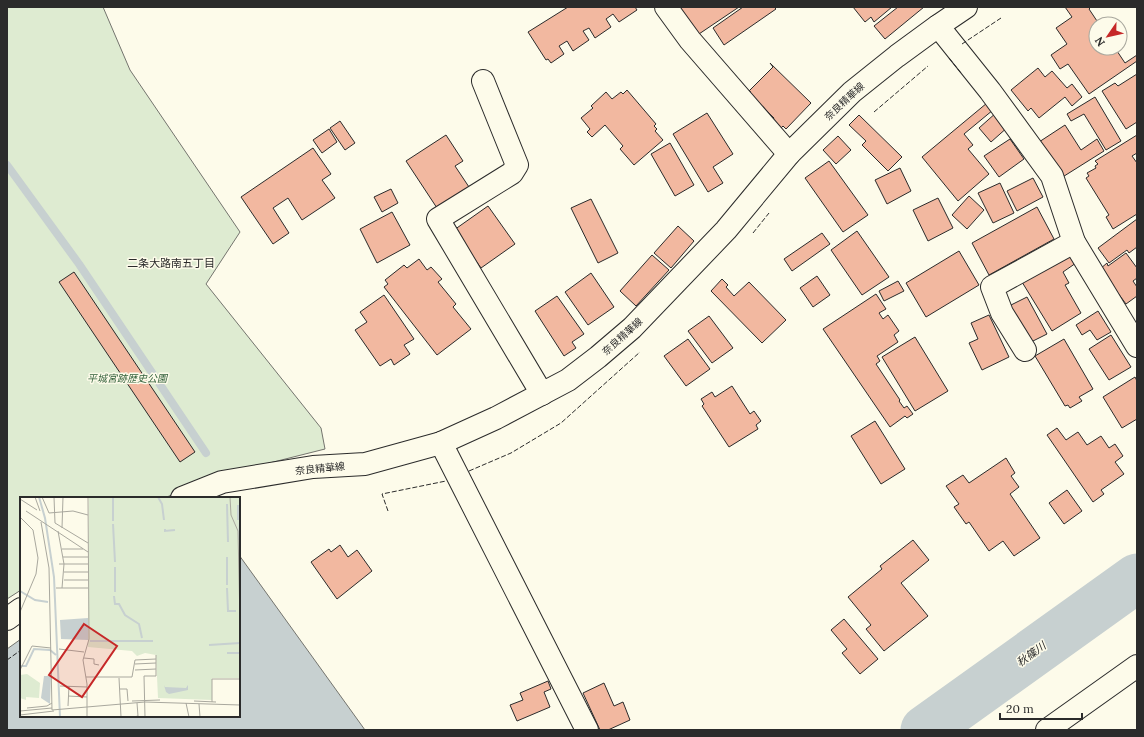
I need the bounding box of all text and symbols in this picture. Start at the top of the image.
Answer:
north arrow [1088,16,1128,56]
text: N [1091,34,1108,49]
street label: 奈良精華線 [822,80,867,123]
district label: 二条大路南五丁目 [127,256,215,270]
street label: 奈良精華線 [599,315,645,358]
park label: 平城宮跡歴史公園 [87,372,169,385]
street label: 奈良精華線 [295,459,346,478]
inset map [20,497,240,717]
water label: 秋篠川 [1014,638,1049,669]
scale bar [1000,695,1082,721]
text: 20 m [1006,701,1034,716]

